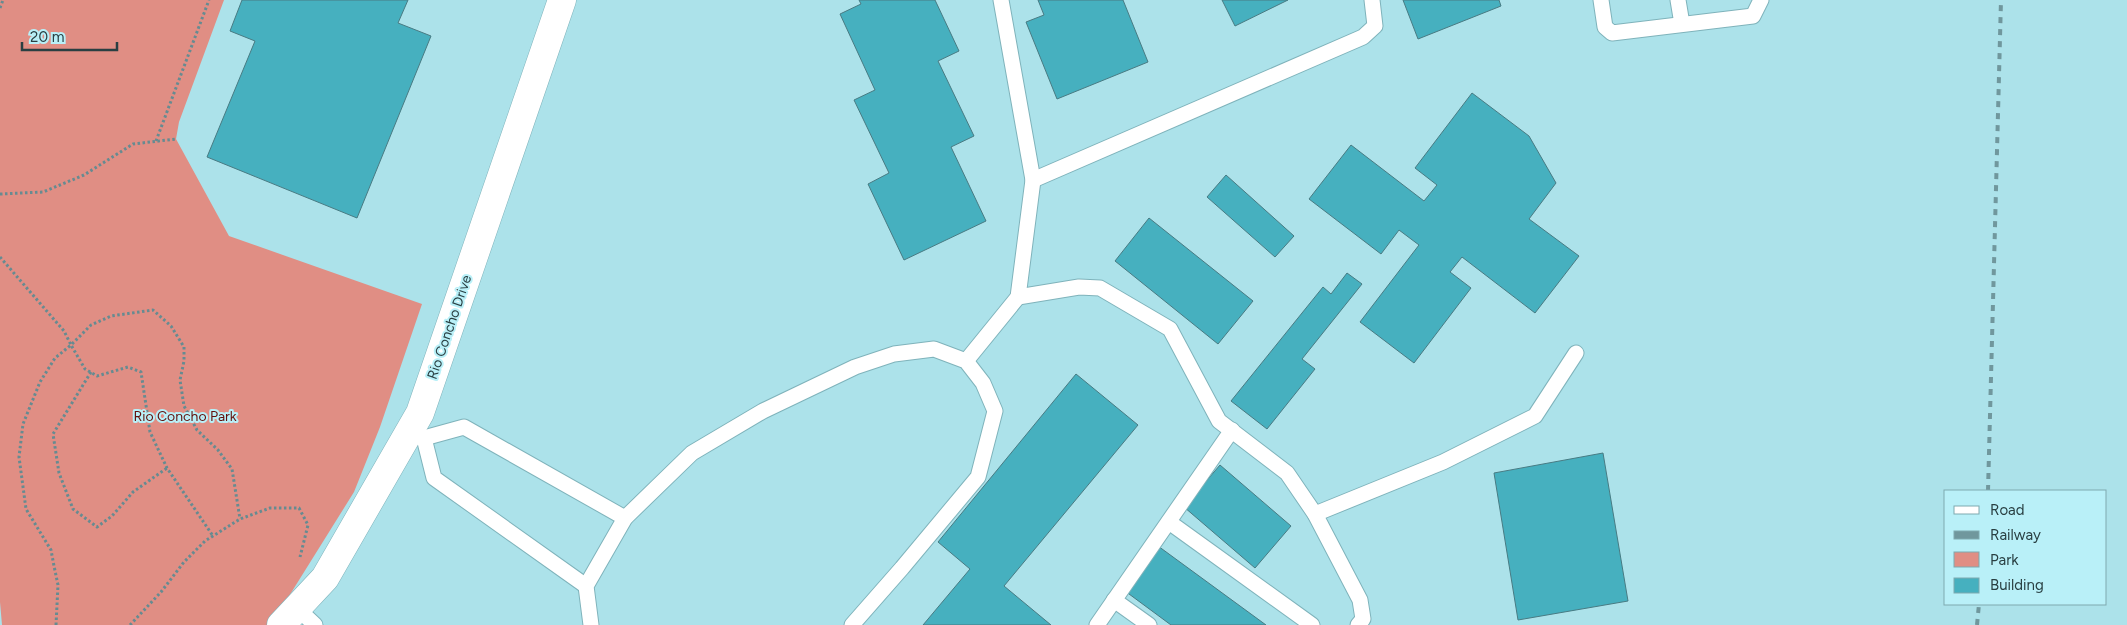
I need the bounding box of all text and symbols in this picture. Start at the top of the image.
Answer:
scale bar [22,20,118,52]
text: 20 m [30,28,64,46]
street label: Rio Concho Drive [424,273,475,381]
park label: Rio Concho Park [133,408,237,425]
legend [1944,490,2107,605]
text: Road [1990,501,2025,519]
text: Railway [1990,526,2041,544]
text: Park [1990,551,2019,569]
text: Building [1990,576,2044,594]

